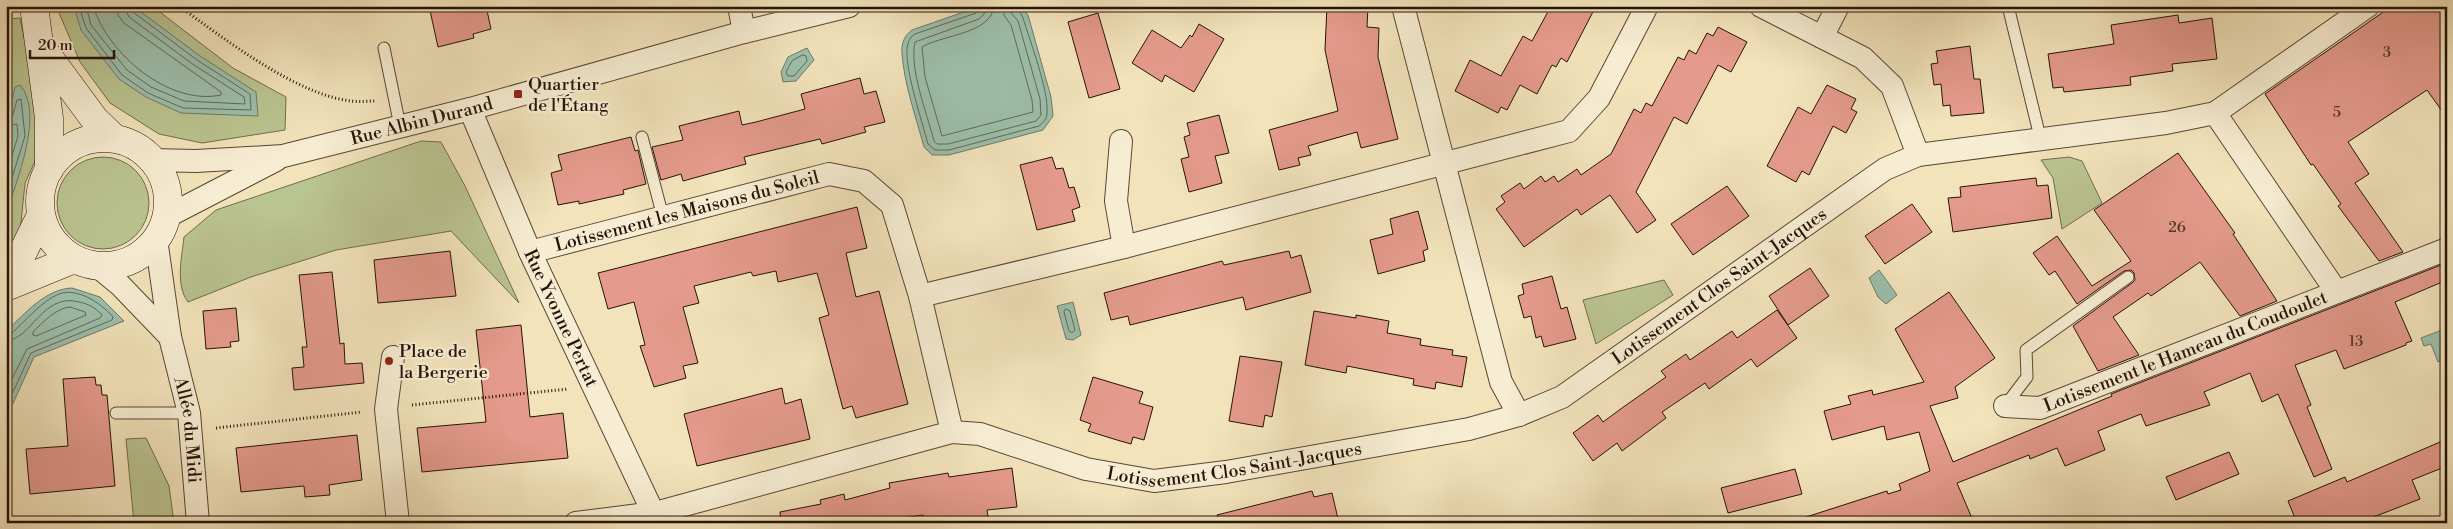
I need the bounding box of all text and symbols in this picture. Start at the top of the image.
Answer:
scale bar [30,28,114,60]
text: 20 m [38,36,73,55]
house number: 3 [2383,43,2391,62]
place label: Quartier de l'Étang [528,73,609,117]
marker: Quartier de l'Étang [512,88,524,100]
street label: Rue Albin Durand [348,92,496,151]
house number: 5 [2333,103,2341,122]
street label: Lotissement les Maisons du Soleil [552,166,822,257]
street label: Lotissement Clos Saint-Jacques [1608,203,1831,370]
house number: 26 [2168,218,2186,237]
street label: Rue Yvonne Pertat [518,245,603,391]
street label: Lotissement le Hameau du Coudoulet [2040,286,2331,418]
house number: 13 [2349,332,2363,351]
place label: Place de la Bergerie [399,340,488,384]
marker: Place de la Bergerie [383,355,395,367]
street label: Allée du Midi [168,374,206,484]
street label: Lotissement Clos Saint-Jacques [1105,437,1364,493]

